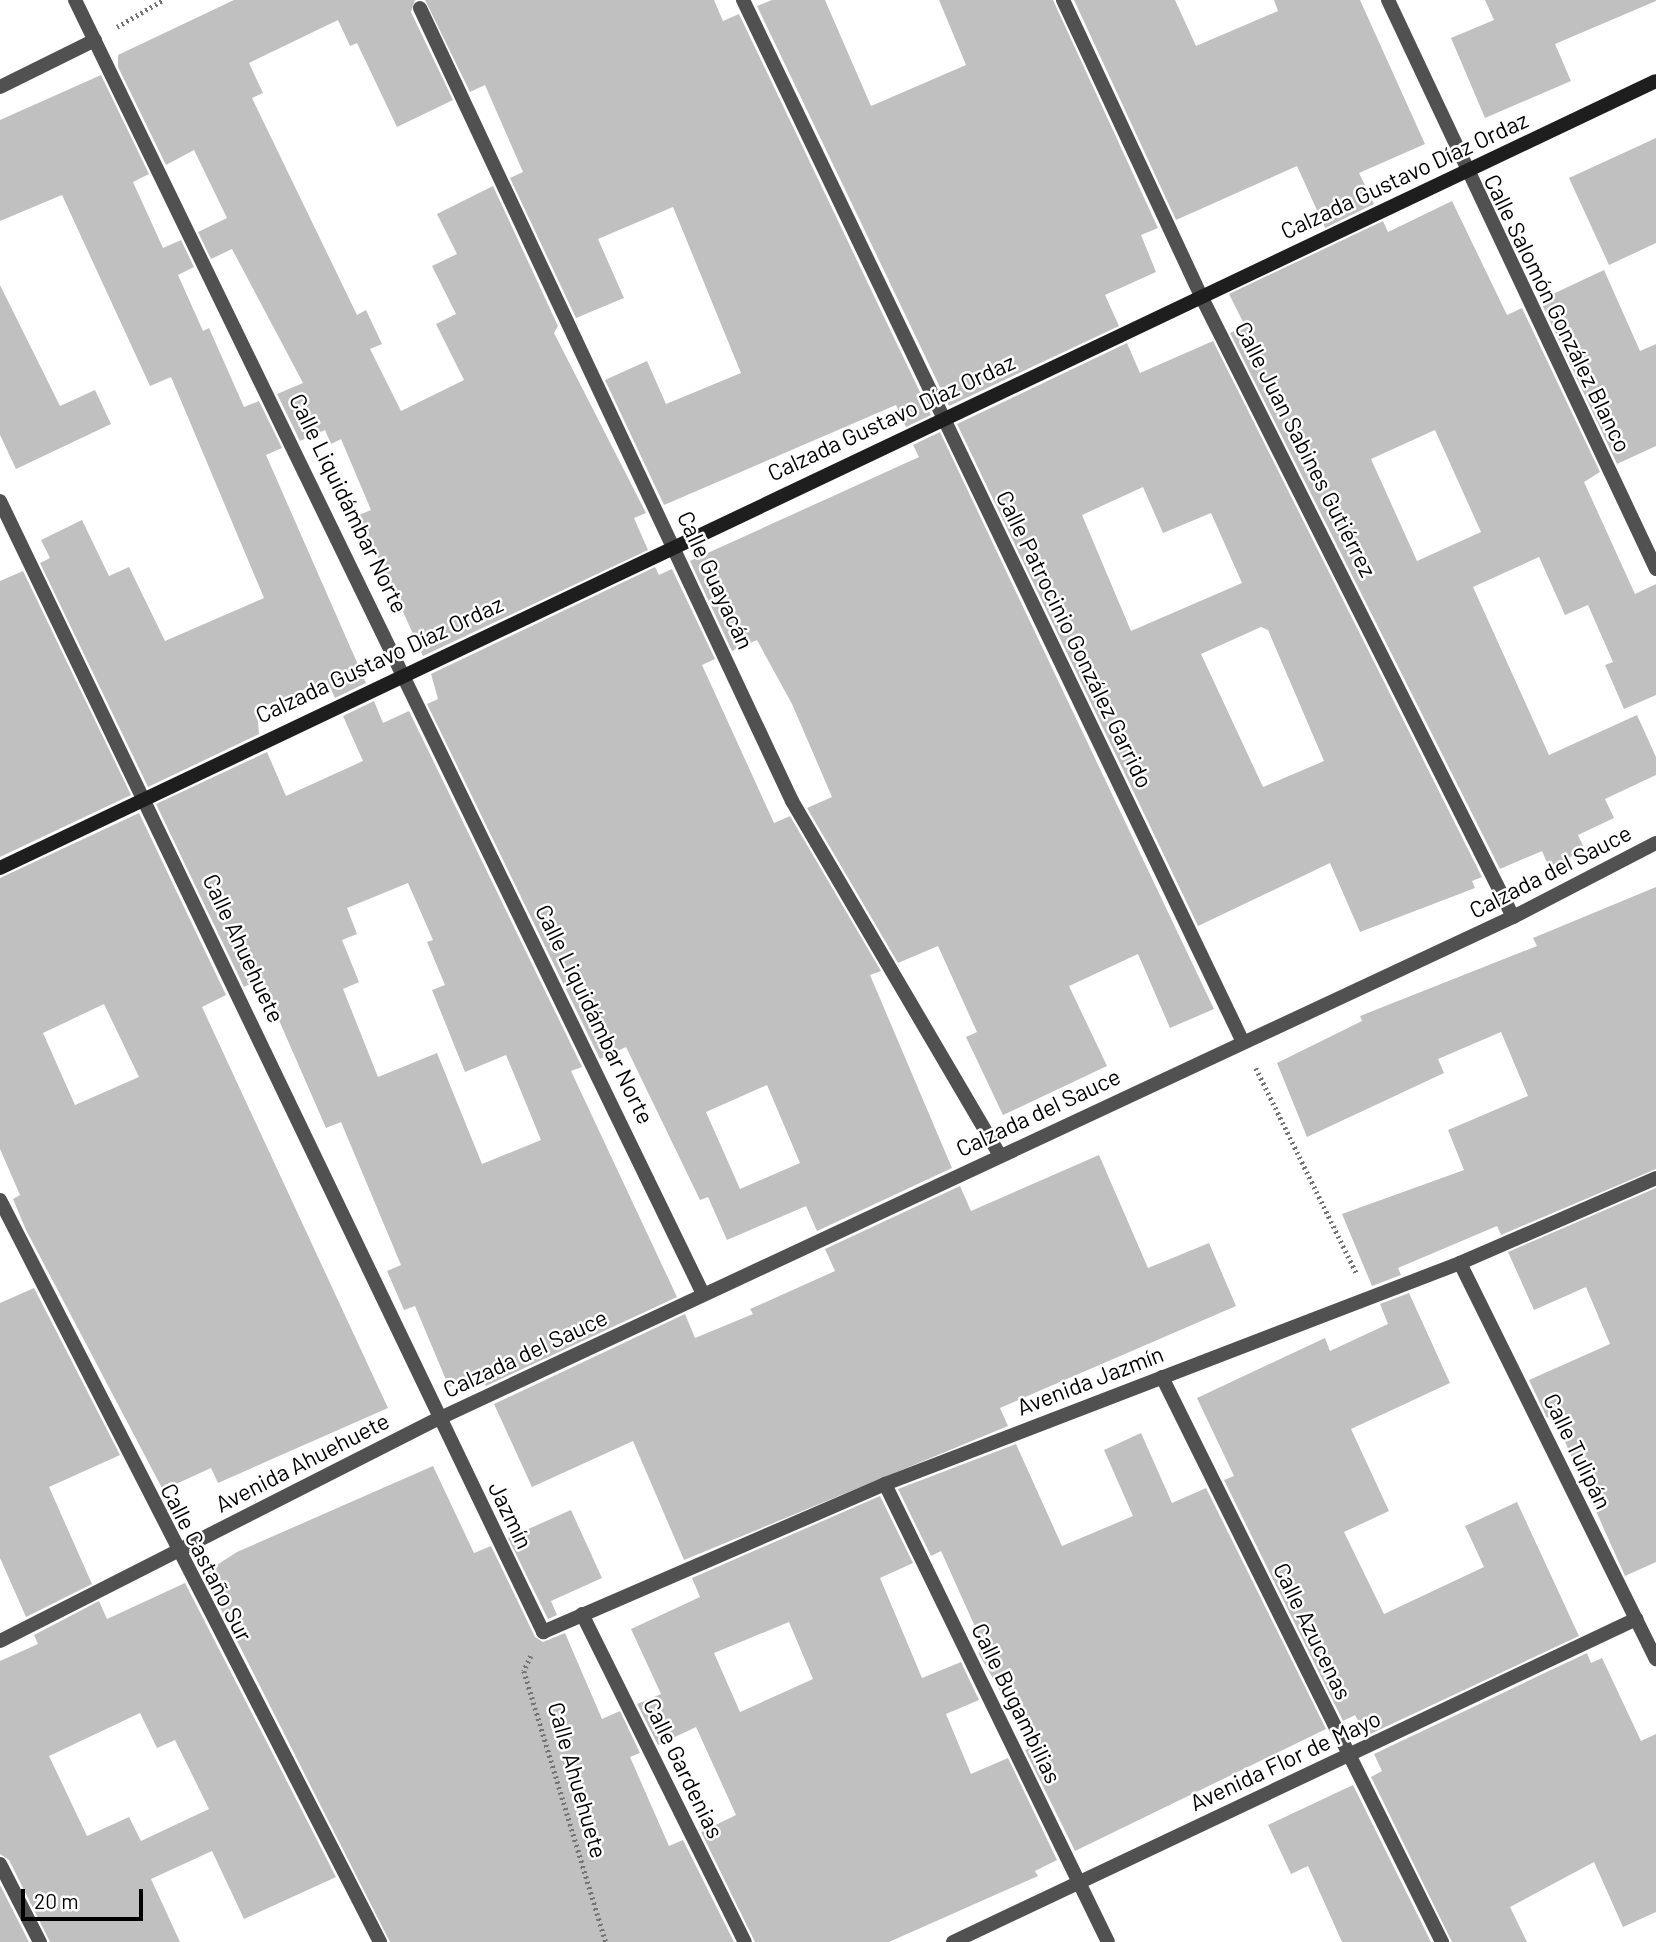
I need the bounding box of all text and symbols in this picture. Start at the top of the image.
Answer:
street label: Calzada Gustavo Díaz Ordaz [1276,106,1532,244]
street label: Calle Salomón González Blanco [1479,170,1637,456]
street label: Calle Juan Sabines Gutiérrez [1229,317,1383,581]
street label: Calzada Gustavo Díaz Ordaz [763,348,1019,486]
street label: Calle Liquidámbar Norte [284,389,414,617]
street label: Calle Patrocinio González Garrido [991,486,1159,792]
street label: Calle Guayacán [672,507,760,653]
street label: Calzada Gustavo Díaz Ordaz [251,590,507,728]
street label: Calzada del Sauce [1464,818,1636,924]
street label: Calle Ahuehuete [197,869,291,1027]
street label: Calle Liquidámbar Norte [530,900,660,1128]
street label: Calzada del Sauce [951,1062,1125,1162]
street label: Calzada del Sauce [438,1303,612,1403]
street label: Avenida Jazmín [1013,1339,1167,1421]
street label: Calle Tulipán [1538,1389,1618,1513]
street label: Avenida Ahuehuete [210,1406,394,1518]
street label: Jazmín [483,1477,539,1553]
street label: Calle Castaño Sur [155,1478,259,1646]
street label: Calle Azucenas [1268,1558,1358,1704]
street label: Calle Bugambilias [966,1618,1068,1788]
street label: Calle Gardenias [638,1693,730,1843]
street label: Calle Ahuehuete [543,1699,613,1861]
street label: Avenida Flor de Mayo [1185,1704,1385,1816]
scale bar [24,1876,147,1920]
text: 20 m [34,1888,79,1913]

